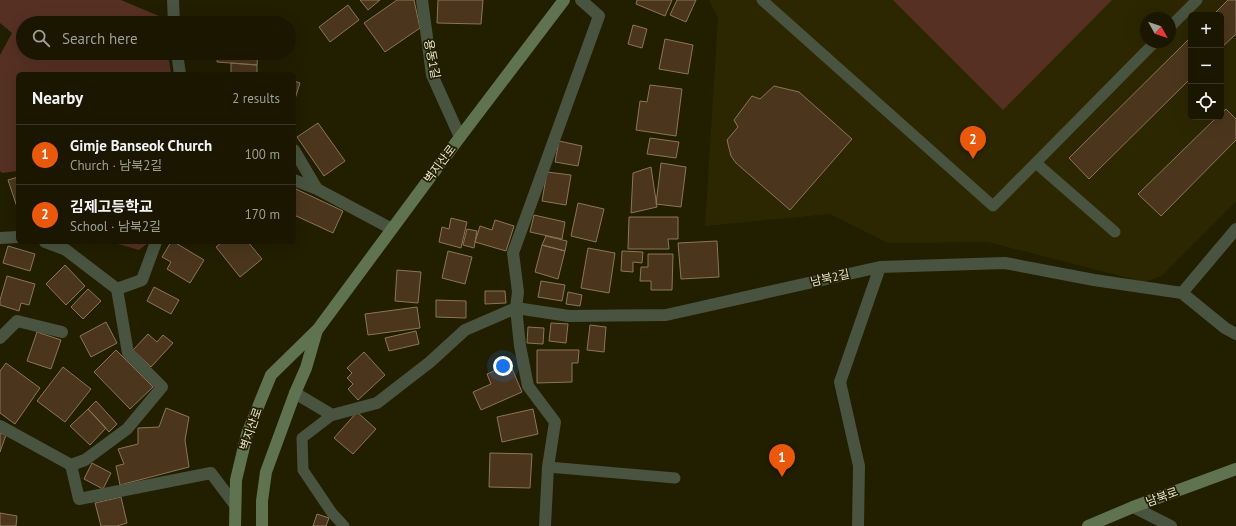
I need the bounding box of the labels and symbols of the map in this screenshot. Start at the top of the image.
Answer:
north arrow [1140,12,1176,48]
street label: 용동1길 [421,38,444,80]
pin: 2 [960,126,986,159]
street label: 벽지산로 [420,142,459,186]
street label: 남북2길 [809,266,851,289]
your location [493,356,513,376]
street label: 벽지산로 [236,406,265,452]
pin: 1 [769,444,795,477]
street label: 남북로 [1144,484,1180,509]

